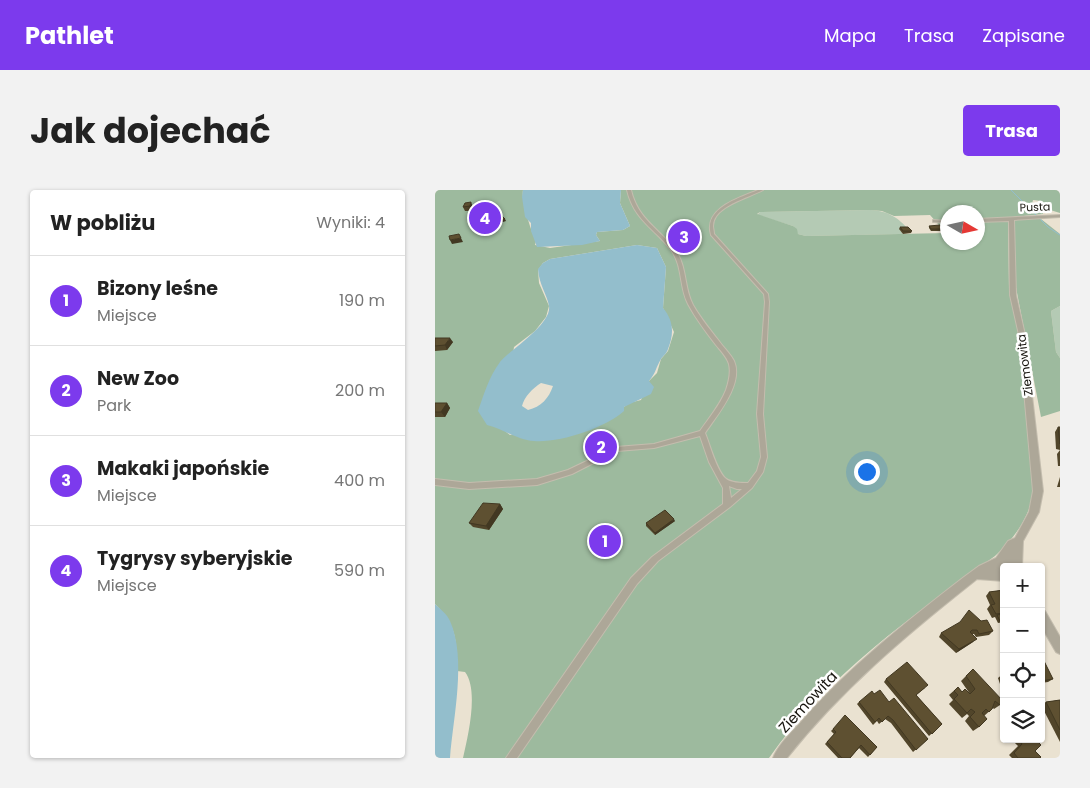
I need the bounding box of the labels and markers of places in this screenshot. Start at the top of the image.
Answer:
pin: 4 [469,199,501,237]
pin: 3 [668,218,700,256]
pin: 2 [585,428,617,466]
pin: 1 [589,522,621,560]

